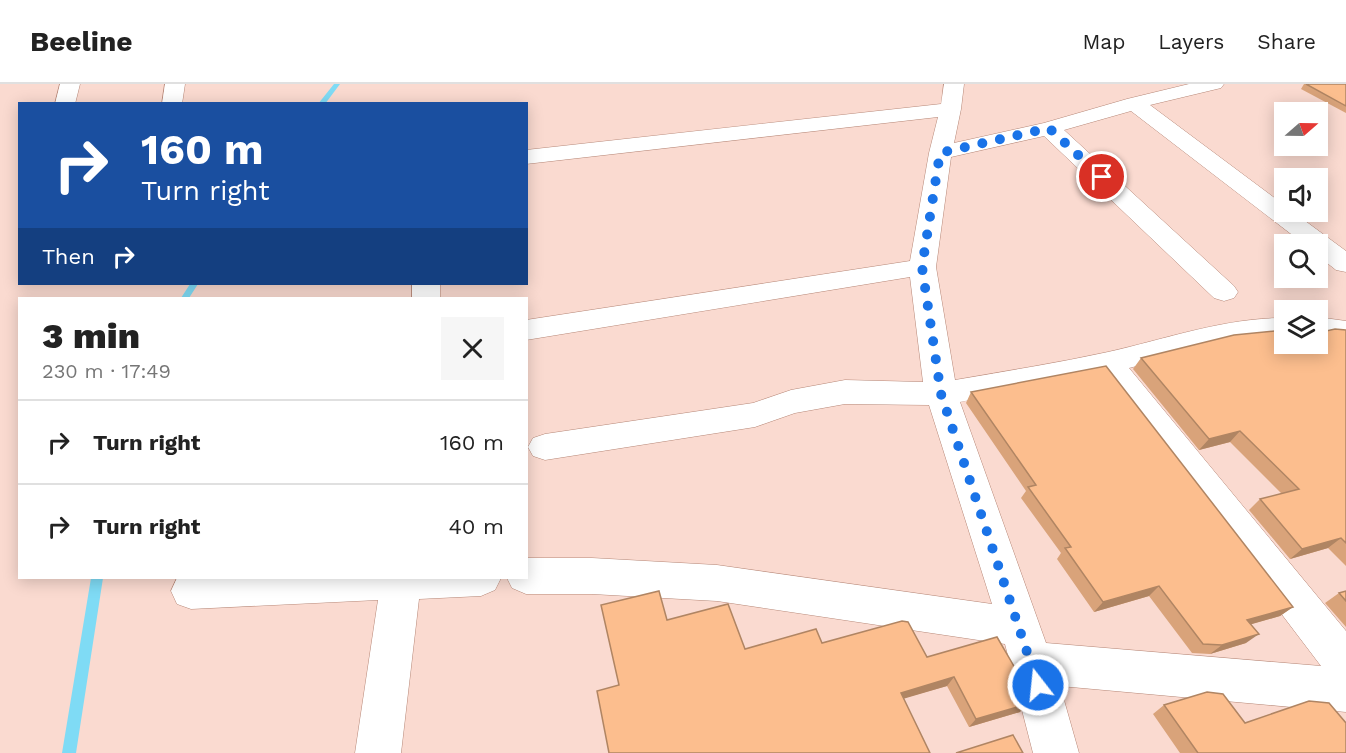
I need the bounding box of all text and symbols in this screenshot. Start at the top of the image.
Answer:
text: Beeline [30,25,132,58]
text: Map [1082,29,1125,54]
text: Layers [1158,29,1224,54]
text: Share [1257,29,1316,54]
north arrow [1274,102,1328,156]
map controls [1274,102,1328,354]
text: 160 m [141,125,264,174]
icon: right [42,126,120,204]
pin [1076,151,1127,202]
icon: arrive [1085,160,1118,193]
button: sound [1274,168,1328,222]
text: Turn right [141,175,270,207]
button: search [1274,234,1328,288]
icon: right [107,240,140,273]
text: Then [42,244,95,269]
button: layers [1274,300,1328,354]
text: 3 min [42,315,140,357]
button: close [441,317,504,380]
text: 230 m · 17:49 [42,359,171,383]
icon: right [42,426,75,459]
text: Turn right [93,430,200,455]
text: 160 m [440,430,504,455]
icon: right [42,510,75,543]
text: Turn right [93,514,200,539]
text: 40 m [448,514,504,539]
position arrow [1006,653,1070,717]

